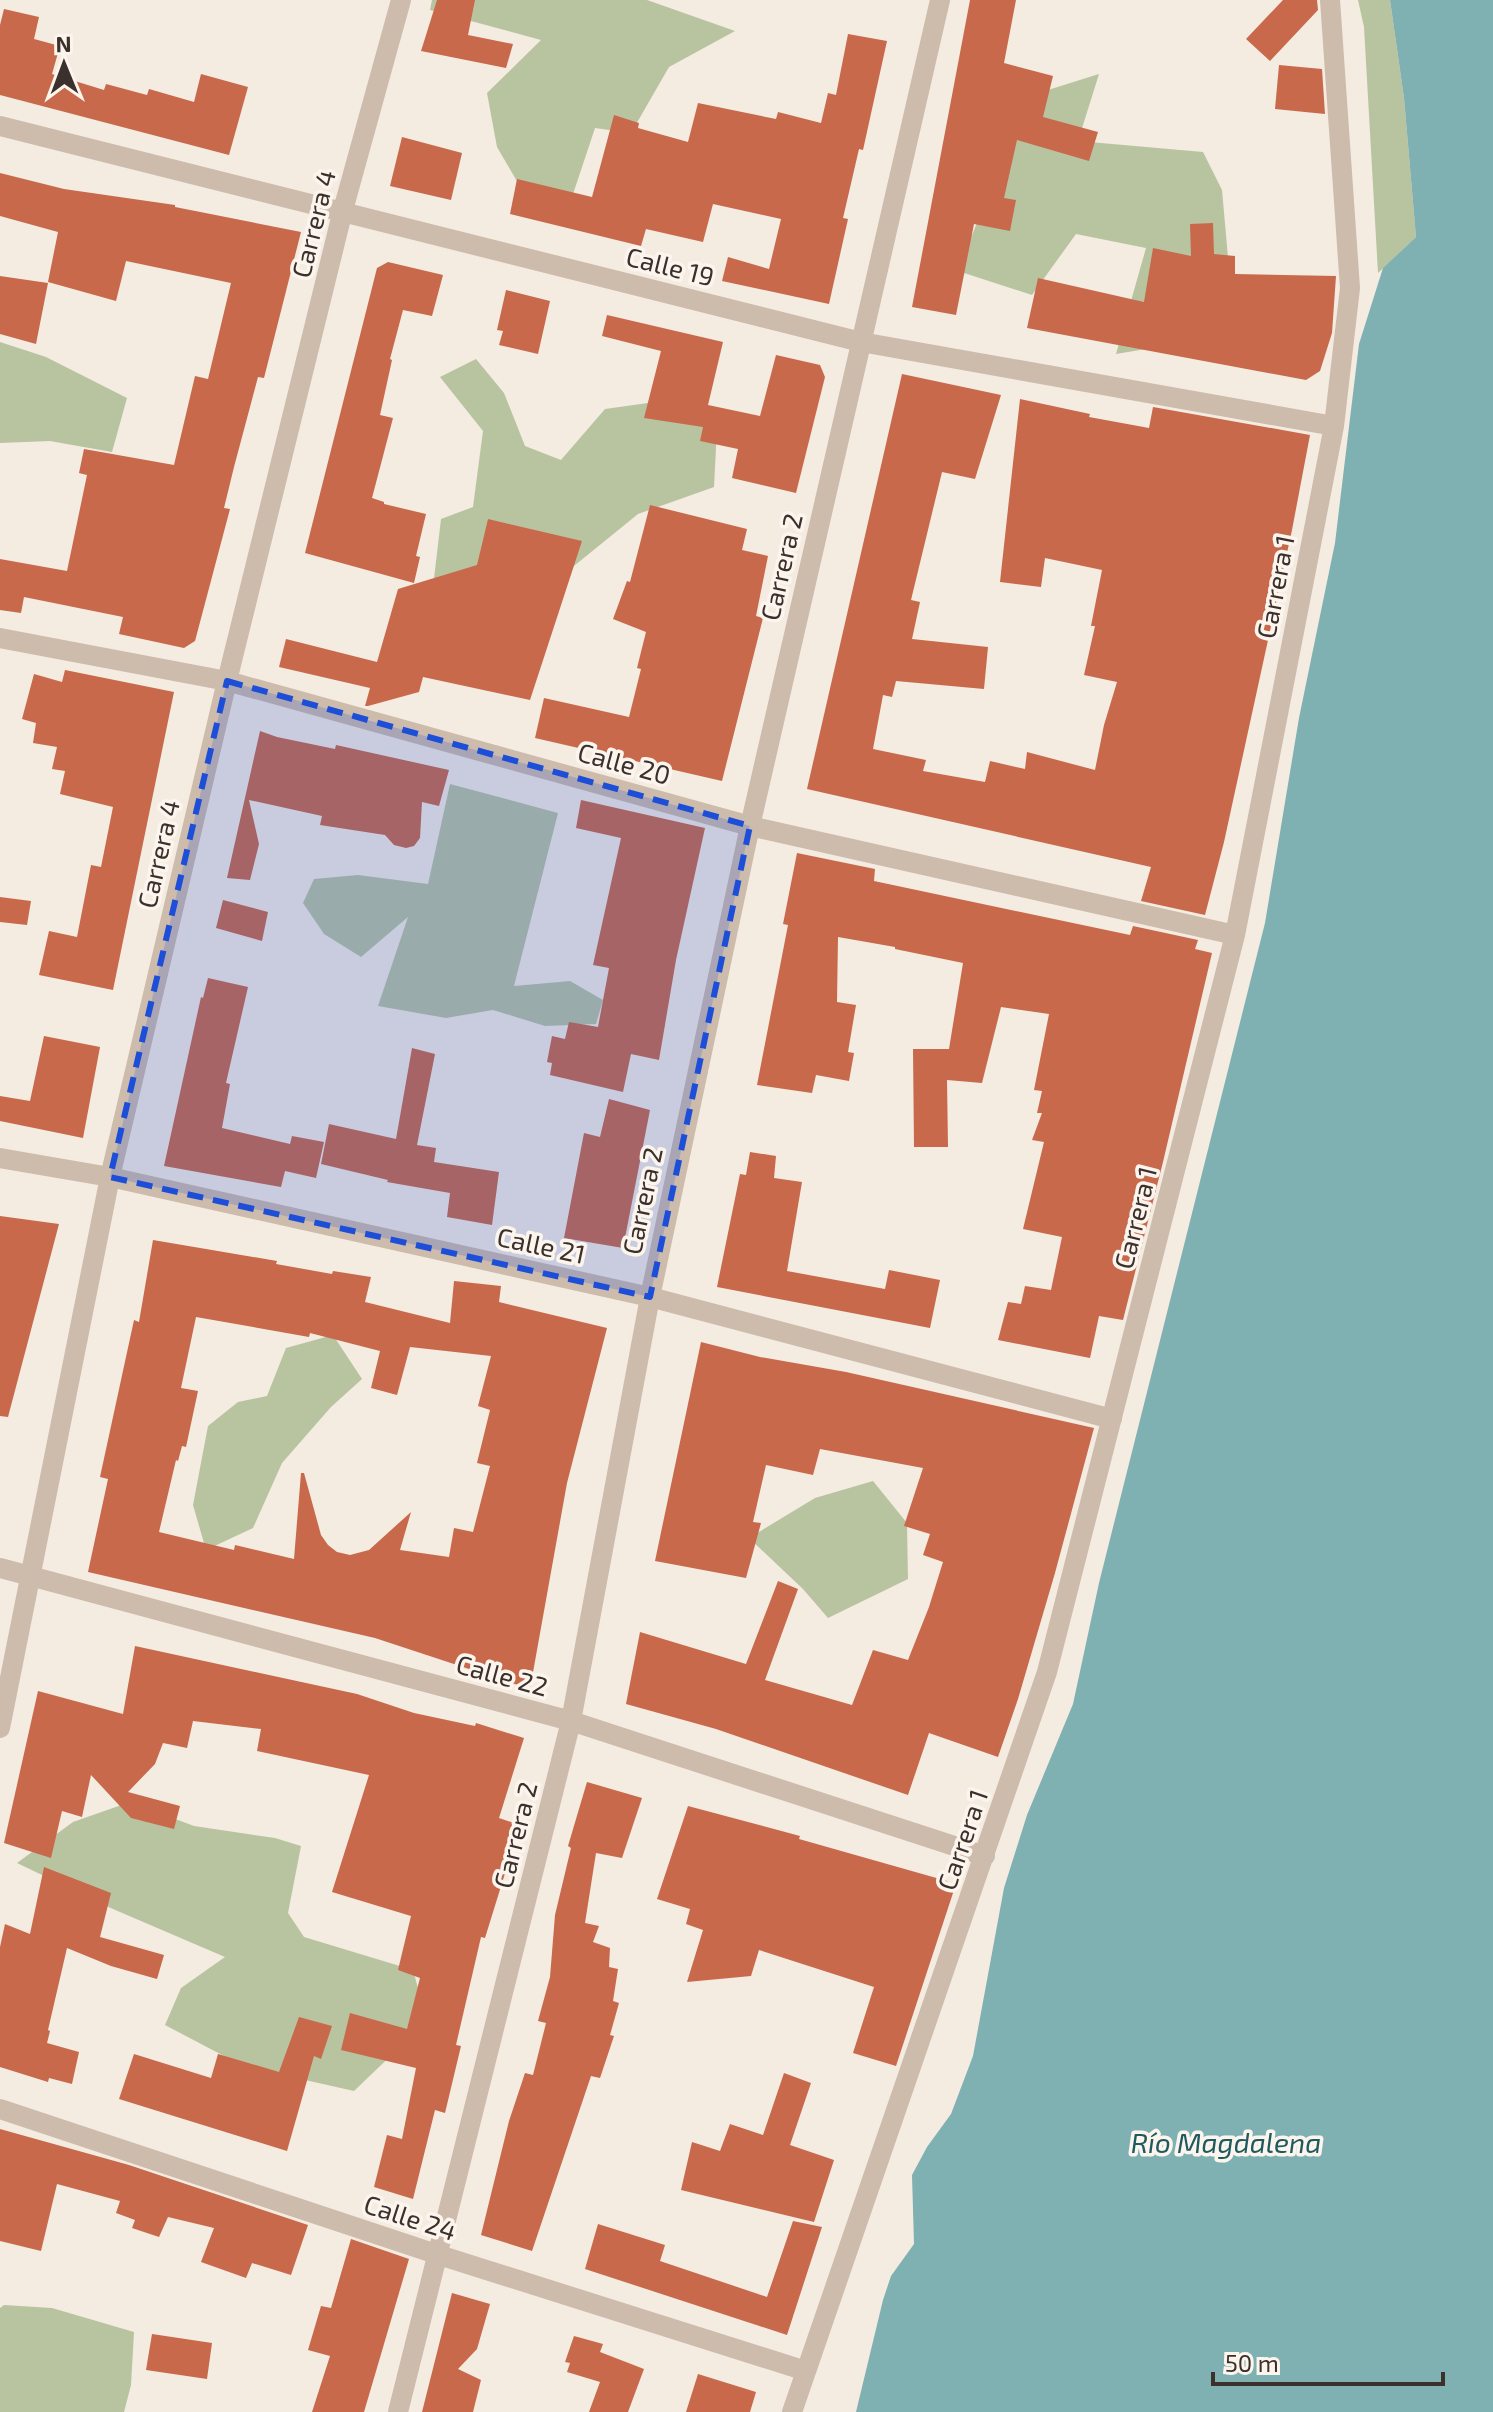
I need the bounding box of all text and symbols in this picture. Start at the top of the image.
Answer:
north arrow [24,24,104,104]
text: N [55,30,72,56]
street label: Carrera 4 [284,166,341,281]
street label: Calle 19 [623,240,718,291]
street label: Carrera 2 [753,510,808,623]
street label: Carrera 1 [1249,533,1300,641]
street label: Calle 20 [575,735,674,790]
street label: Carrera 4 [130,797,185,911]
street label: Carrera 2 [615,1144,668,1257]
street label: Carrera 1 [1107,1163,1162,1272]
street label: Calle 21 [494,1220,588,1269]
street label: Calle 22 [453,1647,552,1702]
street label: Carrera 2 [486,1778,543,1891]
street label: Carrera 1 [930,1785,993,1894]
water label: Río Magdalena [1131,2125,1321,2159]
street label: Calle 24 [361,2187,460,2246]
scale bar [1213,2336,1443,2386]
text: 50 m [1225,2348,1279,2377]

